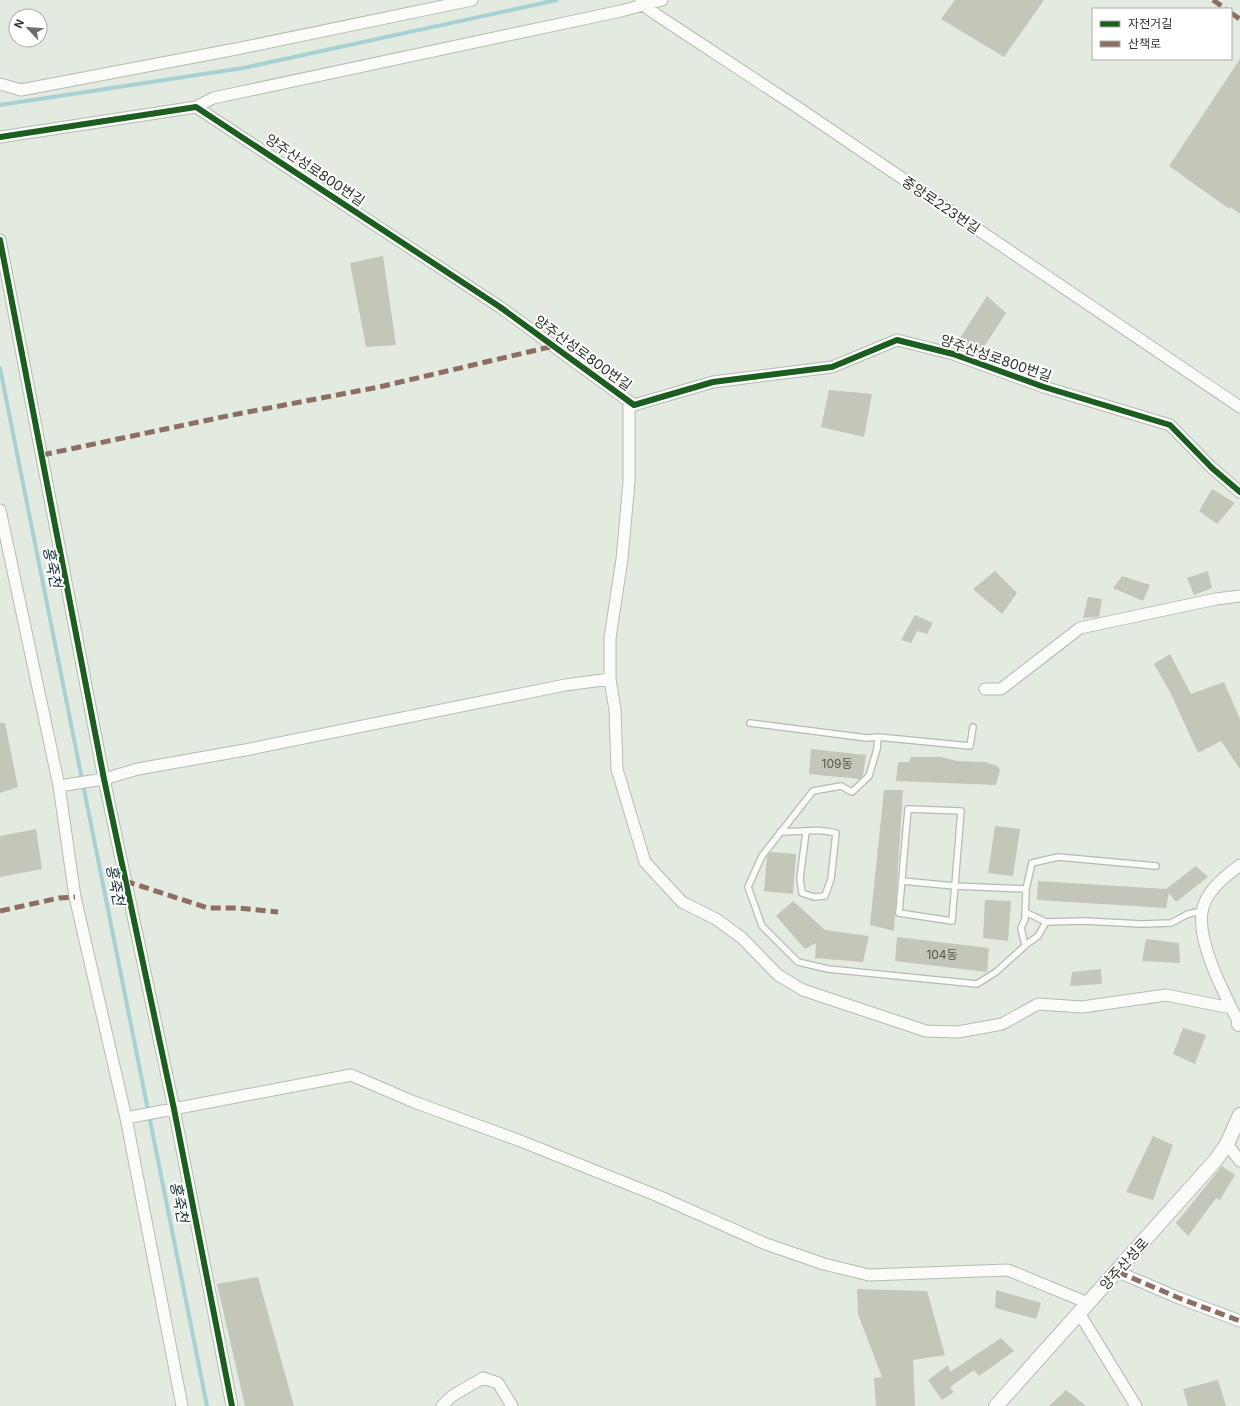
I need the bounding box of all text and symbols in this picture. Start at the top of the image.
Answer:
north arrow [8,8,48,48]
legend [1092,8,1232,60]
text: 자전거길 [1128,16,1172,31]
text: N [11,17,27,30]
text: 산책로 [1128,36,1161,51]
street label: 양주산성로800번길 [262,130,368,209]
street label: 중앙로223번길 [899,172,983,237]
street label: 양주산성로800번길 [531,311,635,394]
street label: 양주산성로800번길 [938,331,1054,385]
water label: 홍죽천 [39,545,66,591]
house number: 109동 [822,756,852,771]
water label: 홍죽천 [102,863,129,909]
house number: 104동 [926,947,958,962]
water label: 홍죽천 [166,1180,193,1226]
street label: 양주산성로 [1096,1234,1152,1293]

